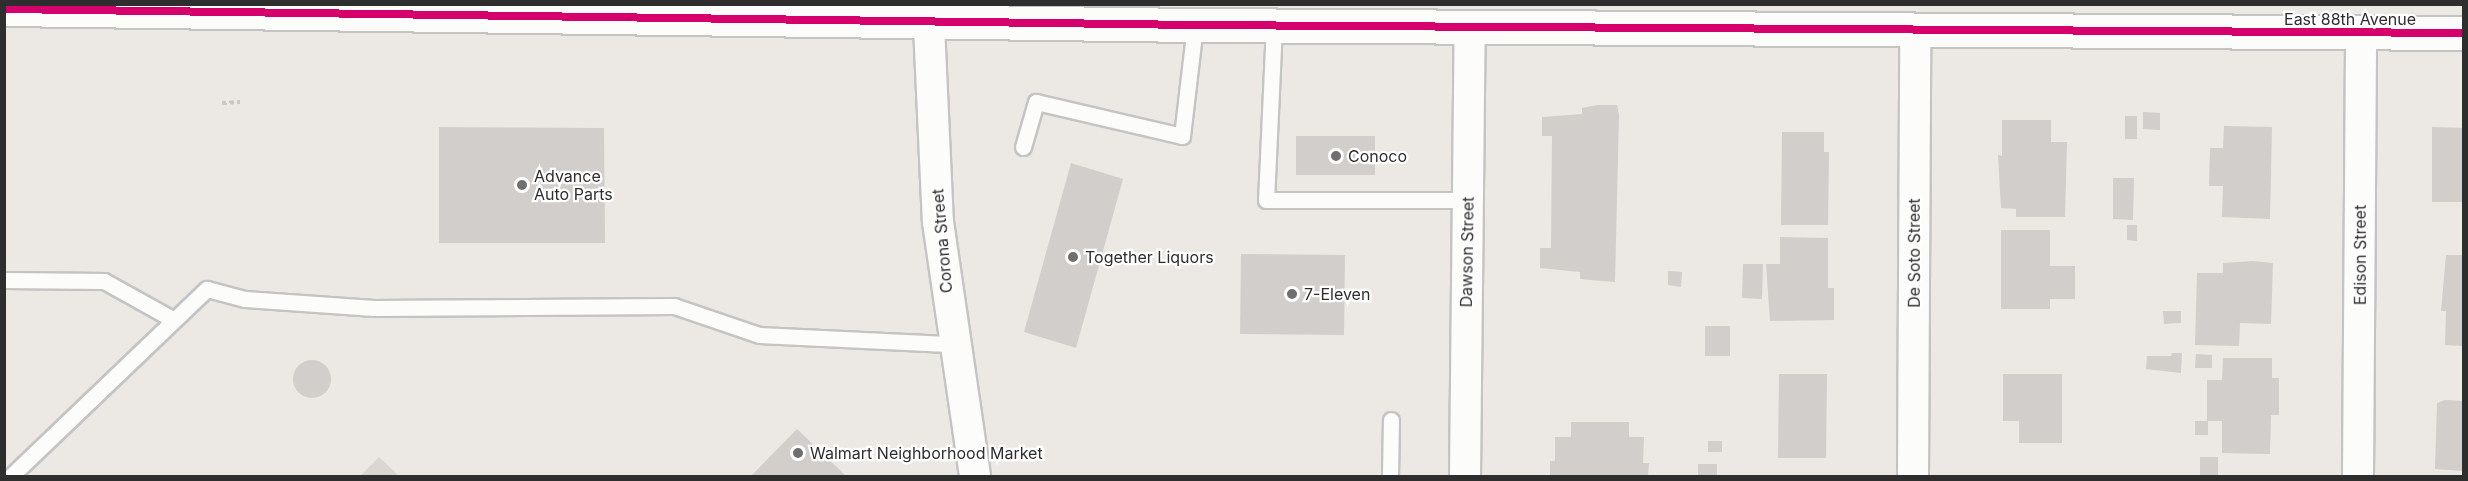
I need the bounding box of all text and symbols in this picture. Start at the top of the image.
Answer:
street label: East 88th Avenue [2284,9,2416,29]
place label: Conoco [1348,146,1407,166]
marker: Conoco [1329,149,1343,163]
place label: Advance Auto Parts [534,166,613,204]
marker: Advance Auto Parts [515,178,529,192]
street label: Corona Street [928,188,956,294]
street label: Dawson Street [1456,196,1478,308]
street label: De Soto Street [1904,198,1924,308]
street label: Edison Street [2350,205,2370,305]
place label: Together Liquors [1085,247,1214,267]
marker: Together Liquors [1066,250,1080,264]
place label: 7-Eleven [1304,284,1370,304]
marker: 7-Eleven [1285,287,1299,301]
place label: Walmart Neighborhood Market [810,443,1043,463]
marker: Walmart Neighborhood Market [791,446,805,460]

